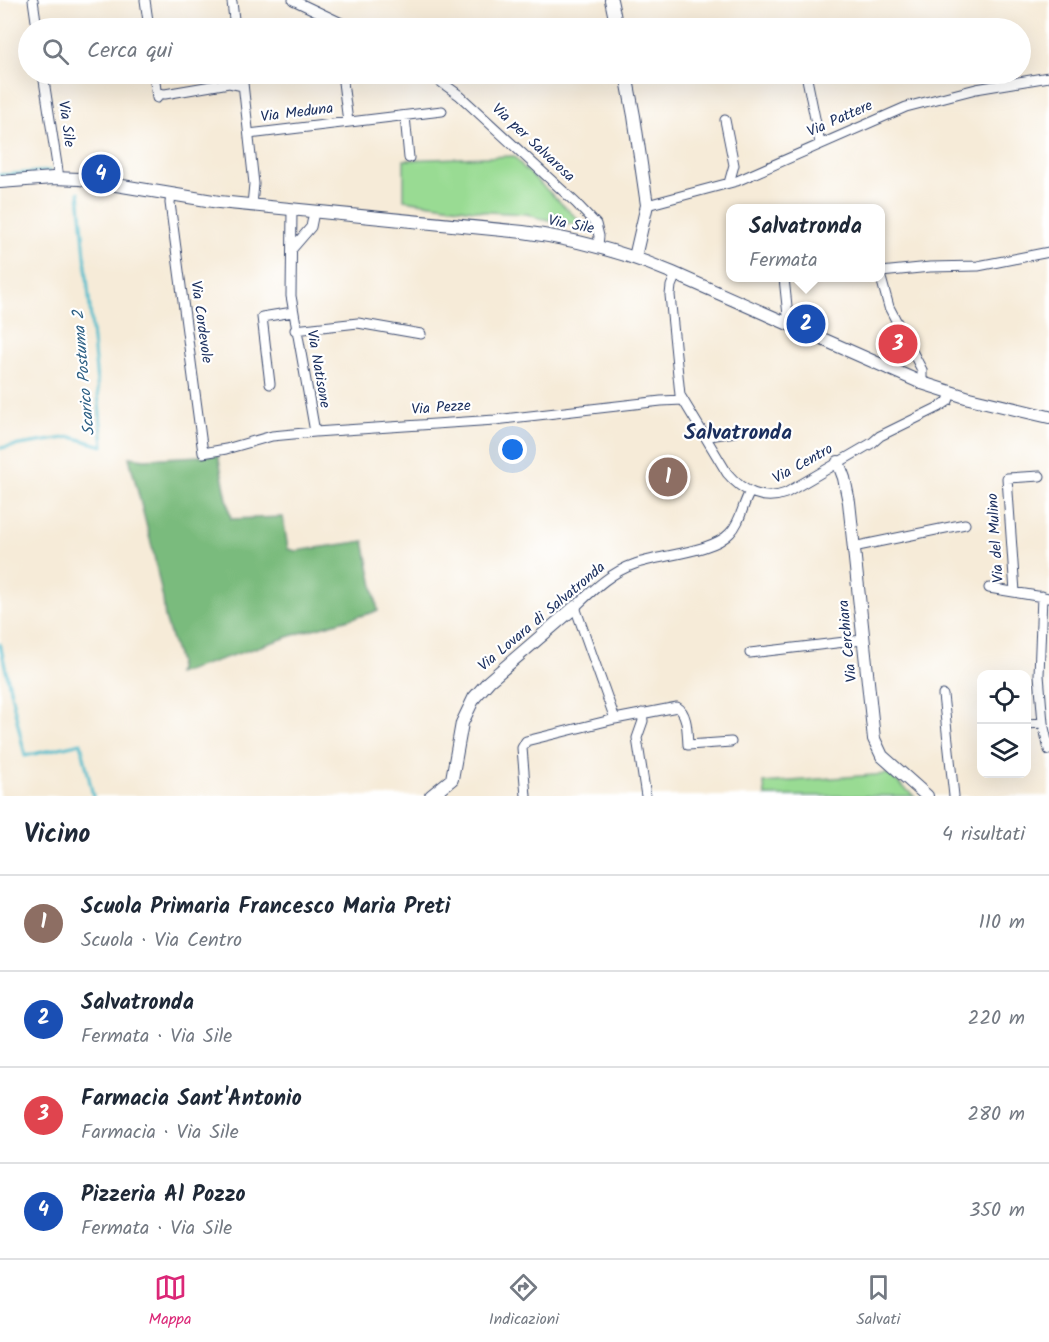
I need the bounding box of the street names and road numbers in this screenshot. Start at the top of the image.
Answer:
street label: Via Pattere [803,94,877,144]
street label: Via Meduna [259,97,335,129]
street label: Via per Salvarosa [486,98,580,188]
street label: Via Sile [51,99,81,149]
street label: Via Sile [546,209,596,241]
street label: Via Cordevole [183,279,219,365]
street label: Via Natisone [299,328,337,410]
street label: Via Pezze [411,394,472,422]
street label: Via Centro [768,437,838,490]
street label: Via del Mulino [981,492,1011,584]
street label: Via Lovara di Salvatronda [473,556,611,678]
street label: Via Cerchiara [832,599,864,683]

